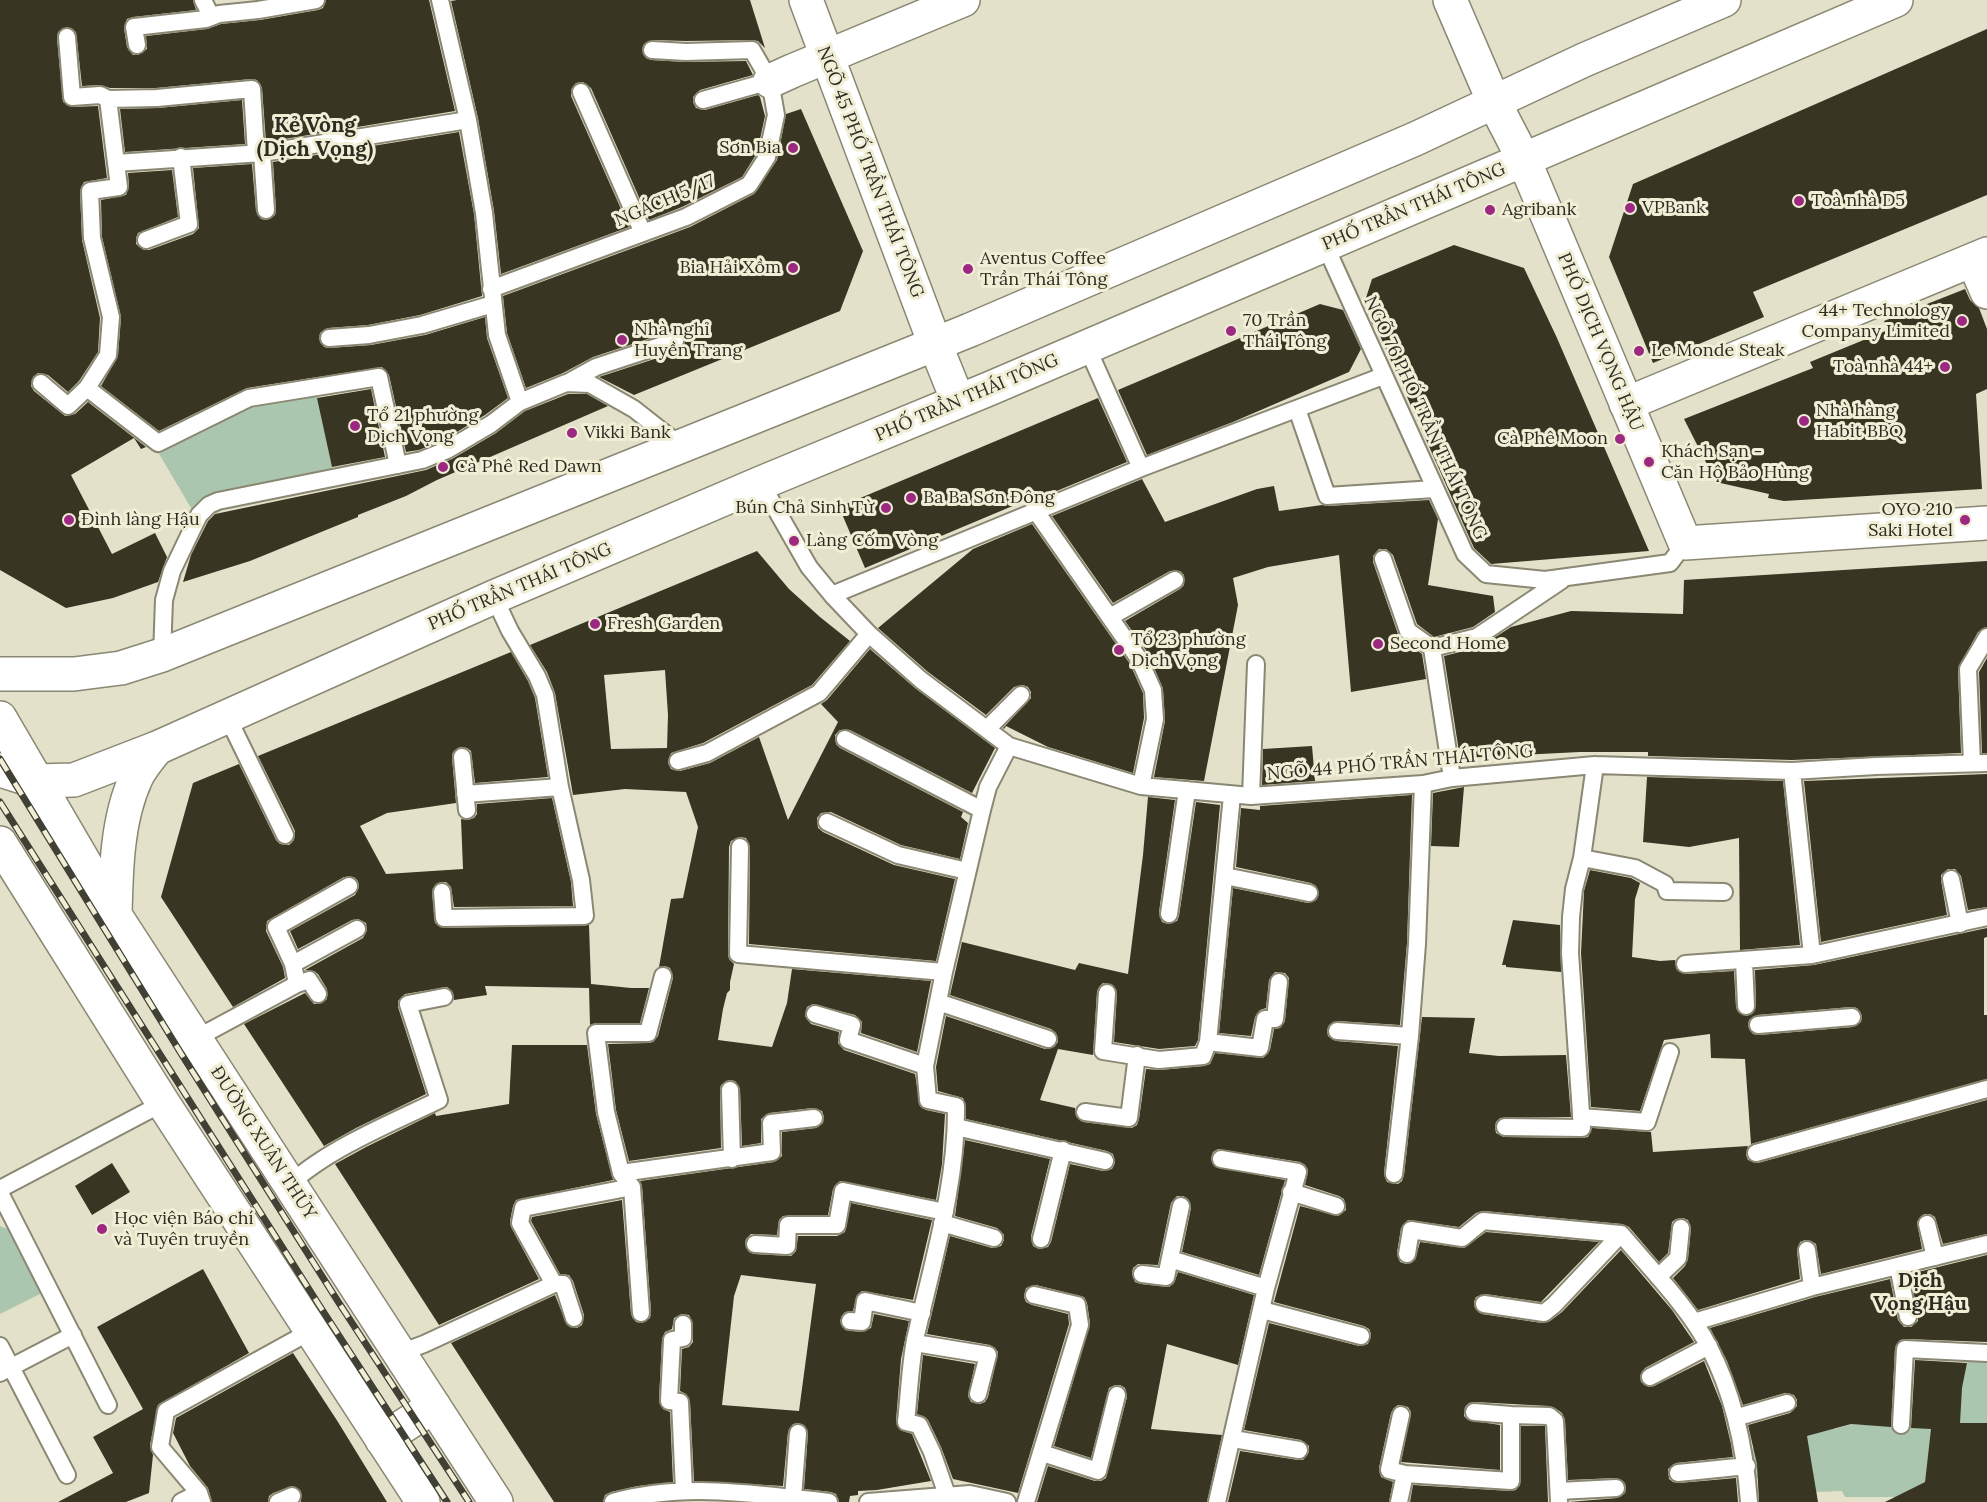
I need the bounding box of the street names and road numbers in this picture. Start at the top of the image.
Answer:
street label: NGÕ 45 PHỐ TRẦN THÁI TÔNG [812,43,928,301]
street label: PHỐ TRẦN THÁI TÔNG [1319,159,1509,255]
street label: NGÁCH 5/17 [612,170,718,232]
street label: PHỐ DỊCH VỌNG HẬU [1553,250,1647,434]
street label: NGÕ 76 PHỐ TRẦN THÁI TÔNG [1359,293,1491,543]
street label: PHỐ TRẦN THÁI TÔNG [872,350,1062,446]
street label: PHỐ TRẦN THÁI TÔNG [425,539,615,635]
street label: NGÕ 44 PHỐ TRẦN THÁI TÔNG [1266,741,1534,785]
street label: ĐƯỜNG XUÂN THỦY [205,1062,321,1224]

